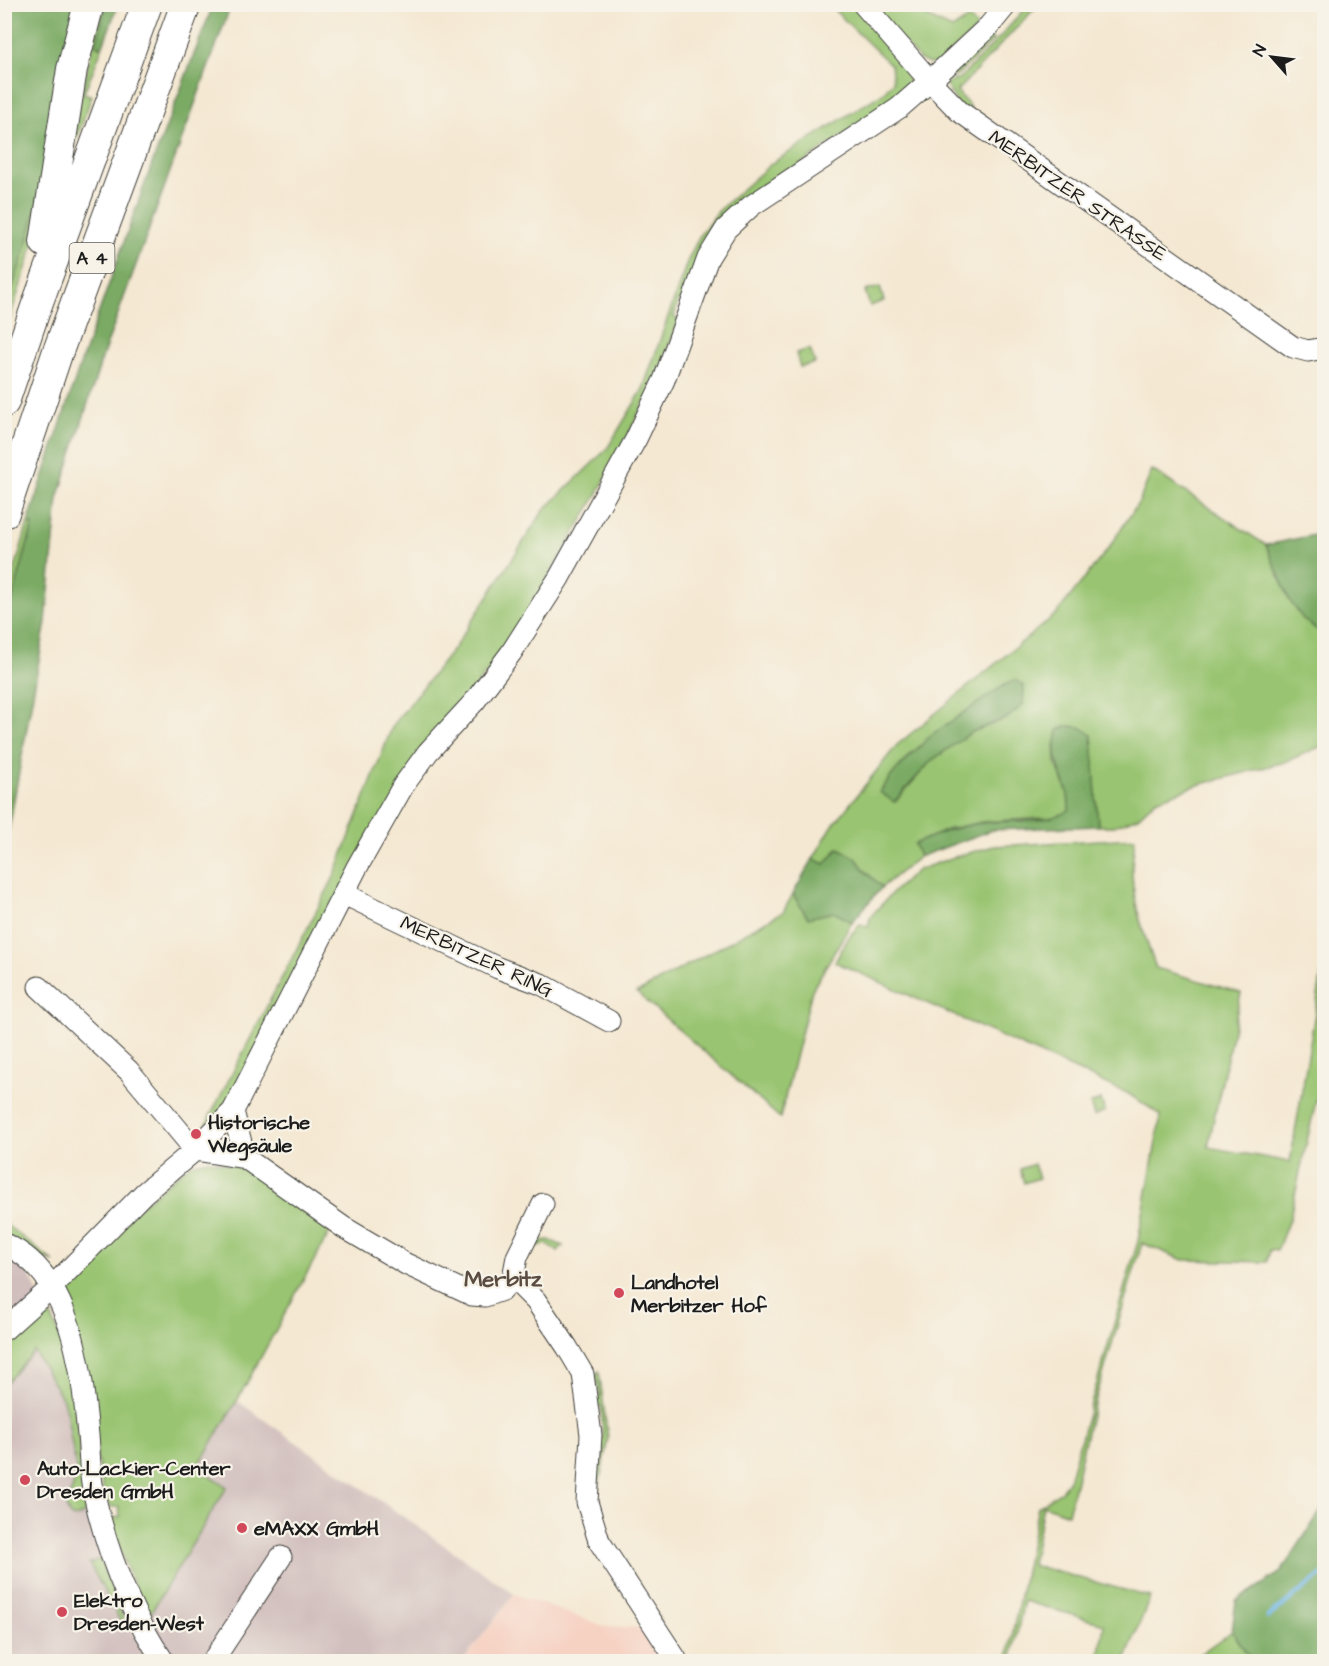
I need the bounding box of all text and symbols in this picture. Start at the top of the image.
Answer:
north arrow [1242,27,1302,87]
text: N [1248,41,1272,60]
street label: MERBITZER STRASSE [983,124,1172,268]
road number: A 4 [70,243,115,273]
street label: MERBITZER RING [396,909,558,1005]
place label: Historische Wegsäule [207,1109,310,1161]
marker: Historische Wegsäule [189,1127,203,1141]
district label: Merbitz [464,1264,543,1295]
place label: Landhotel Merbitzer Hof [631,1269,768,1320]
marker: Landhotel Merbitzer Hof [612,1286,626,1300]
place label: Auto-Lackier-Center Dresden GmbH [37,1455,231,1506]
marker: Auto-Lackier-Center Dresden GmbH [18,1473,32,1487]
place label: eMAXX GmbH [254,1515,379,1543]
marker: eMAXX GmbH [235,1521,249,1535]
place label: Elektro Dresden-West [74,1587,205,1638]
marker: Elektro Dresden-West [55,1605,69,1619]

